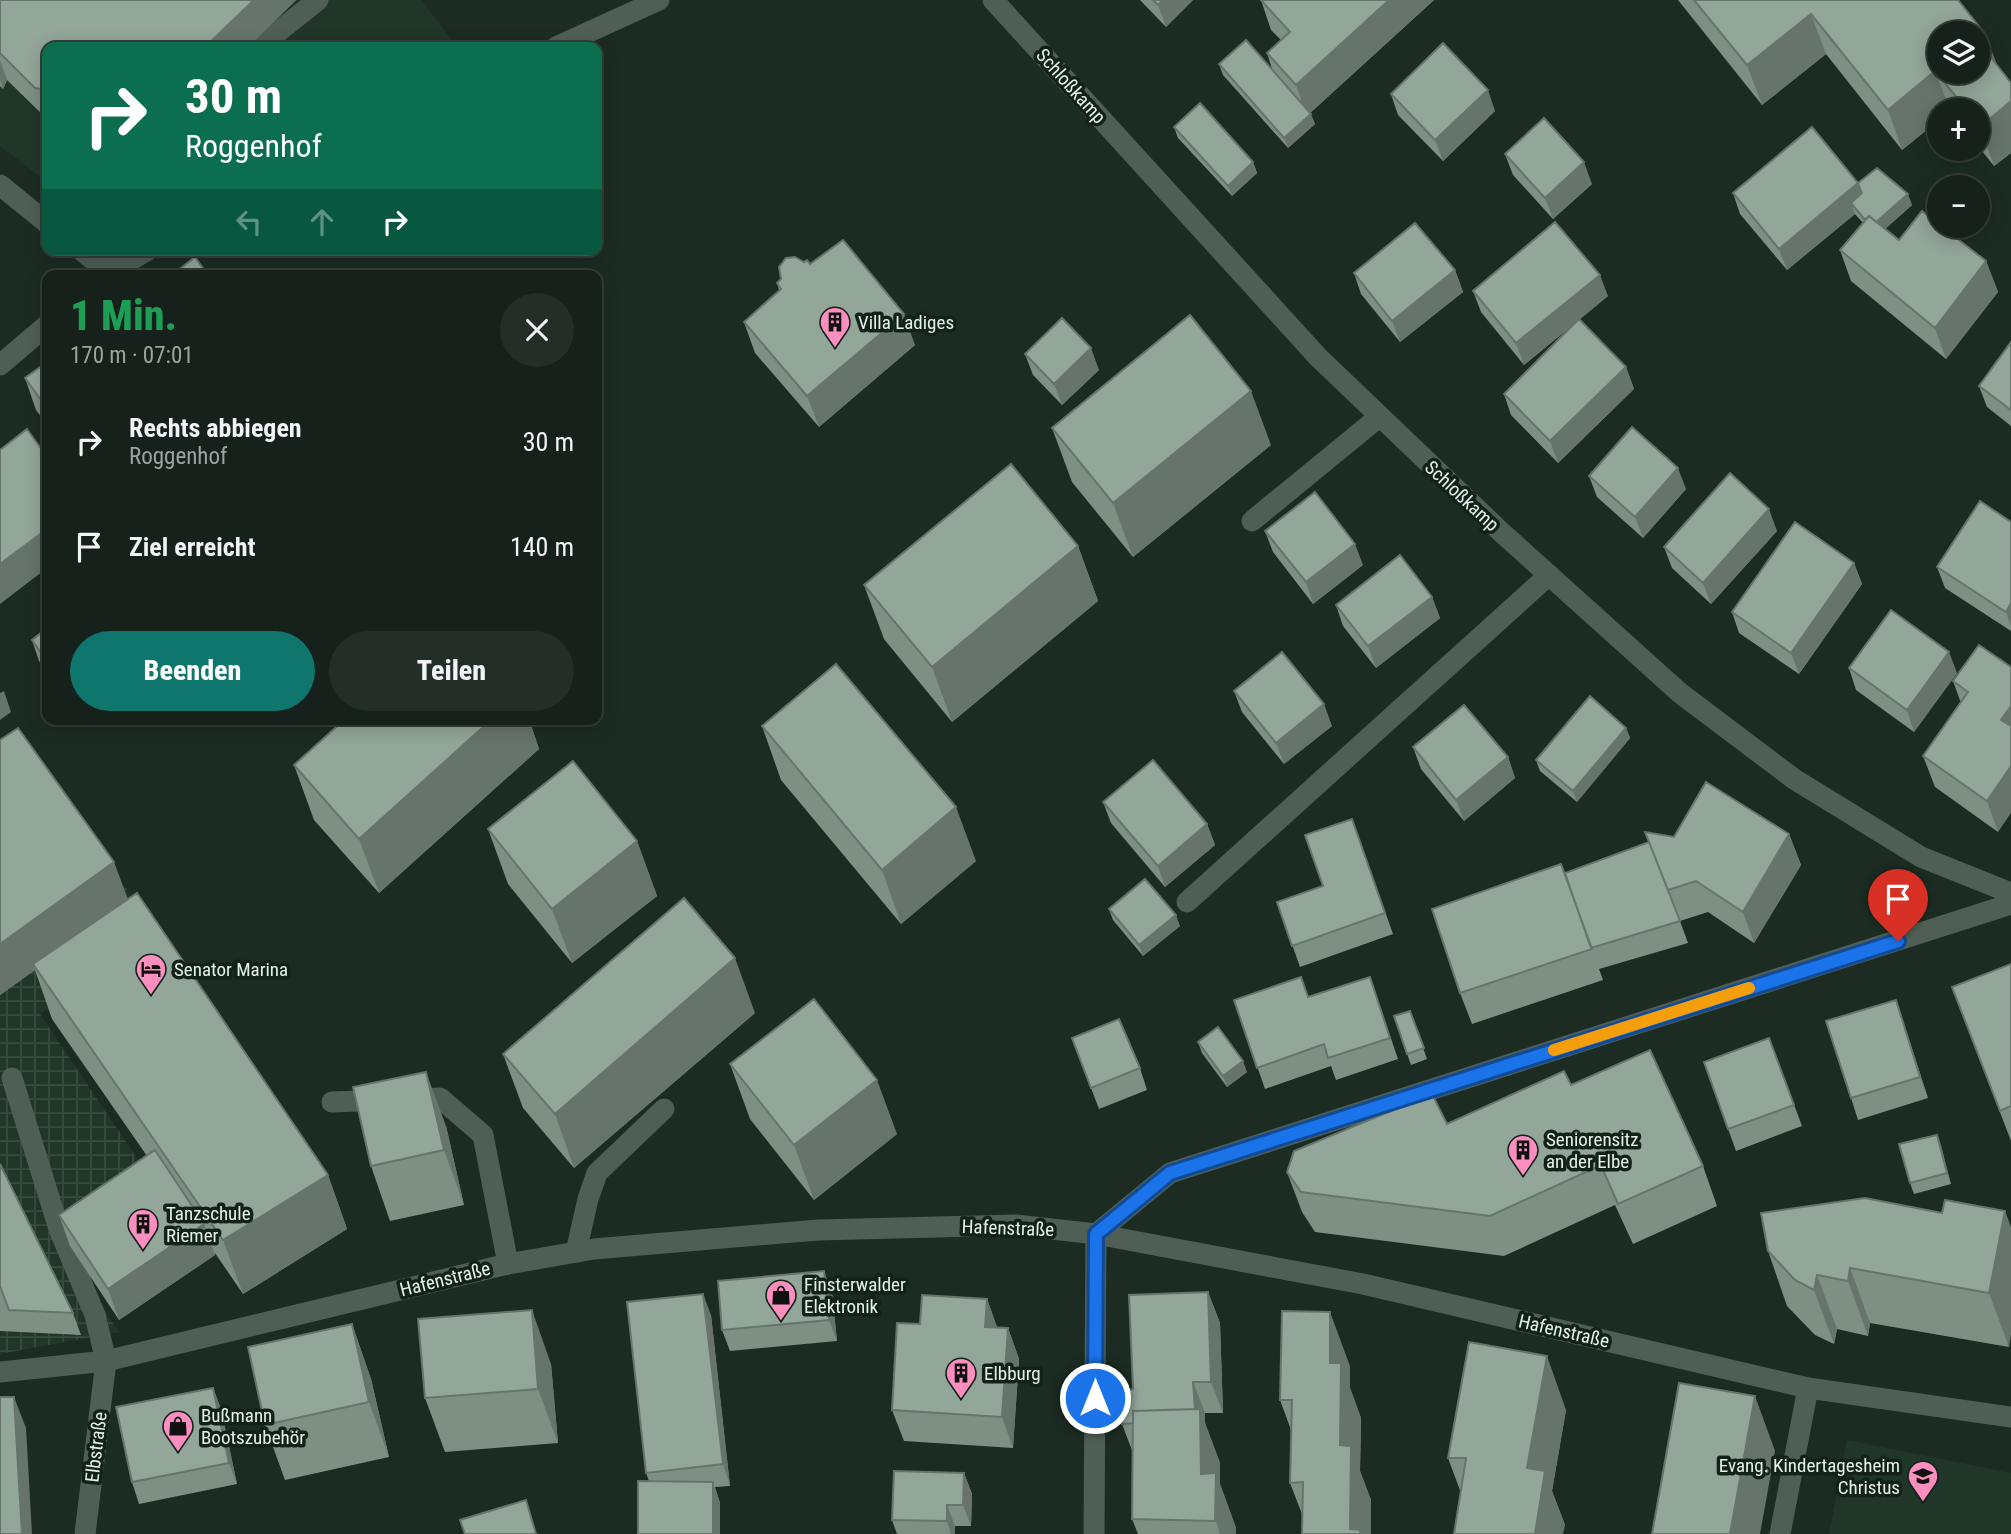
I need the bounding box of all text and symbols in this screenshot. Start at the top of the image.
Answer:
map controls [1927,21,1990,238]
button: layers [1927,21,1990,84]
street label: Schloßkamp [1031,44,1111,128]
text: 30 m [185,68,282,125]
icon: right [70,70,161,161]
button: + [1927,98,1990,161]
text: Roggenhof [185,127,322,165]
button: − [1927,175,1990,238]
icon: left [230,203,268,241]
icon: ahead [303,203,341,241]
icon: right [376,203,414,241]
text: 1 Min. [70,291,177,340]
button: close [500,293,574,367]
building icon: Villa Ladiges [818,305,852,349]
place label: Villa Ladiges [858,311,954,334]
text: 170 m · 07:01 [70,342,194,369]
text: Rechts abbiegen [129,413,302,443]
icon: right [70,423,108,461]
text: 30 m [523,427,574,457]
text: Roggenhof [129,443,227,470]
street label: Schloßkamp [1420,456,1504,536]
icon: arrive [70,528,108,566]
text: Ziel erreicht [129,532,255,562]
text: 140 m [510,532,574,562]
button: Beenden [70,631,315,711]
button: Teilen [329,631,574,711]
pin [1868,869,1928,941]
icon: arrive [1879,880,1917,918]
hotel icon: Senator Marina [134,952,168,996]
place label: Senator Marina [174,958,288,981]
place label: Seniorensitz an der Elbe [1546,1128,1639,1173]
building icon: Seniorensitz an der Elbe [1506,1133,1540,1177]
place label: Tanzschule Riemer [166,1202,251,1247]
building icon: Tanzschule Riemer [126,1207,160,1251]
street label: Hafenstraße [961,1215,1055,1241]
street label: Hafenstraße [397,1257,493,1301]
place label: Finsterwalder Elektronik [804,1273,906,1318]
shop icon: Finsterwalder Elektronik [764,1278,798,1322]
street label: Hafenstraße [1516,1309,1612,1353]
building icon: Elbburg [944,1356,978,1400]
position arrow [1058,1361,1132,1435]
place label: Elbburg [984,1362,1041,1385]
place label: Bußmann Bootszubehör [201,1404,305,1449]
shop icon: Bußmann Bootszubehör [161,1409,195,1453]
street label: Elbstraße [80,1410,112,1484]
place label: Evang. Kindertagesheim Christus [1719,1454,1900,1499]
school or university icon: Evang. Kindertagesheim Christus [1906,1459,1940,1503]

